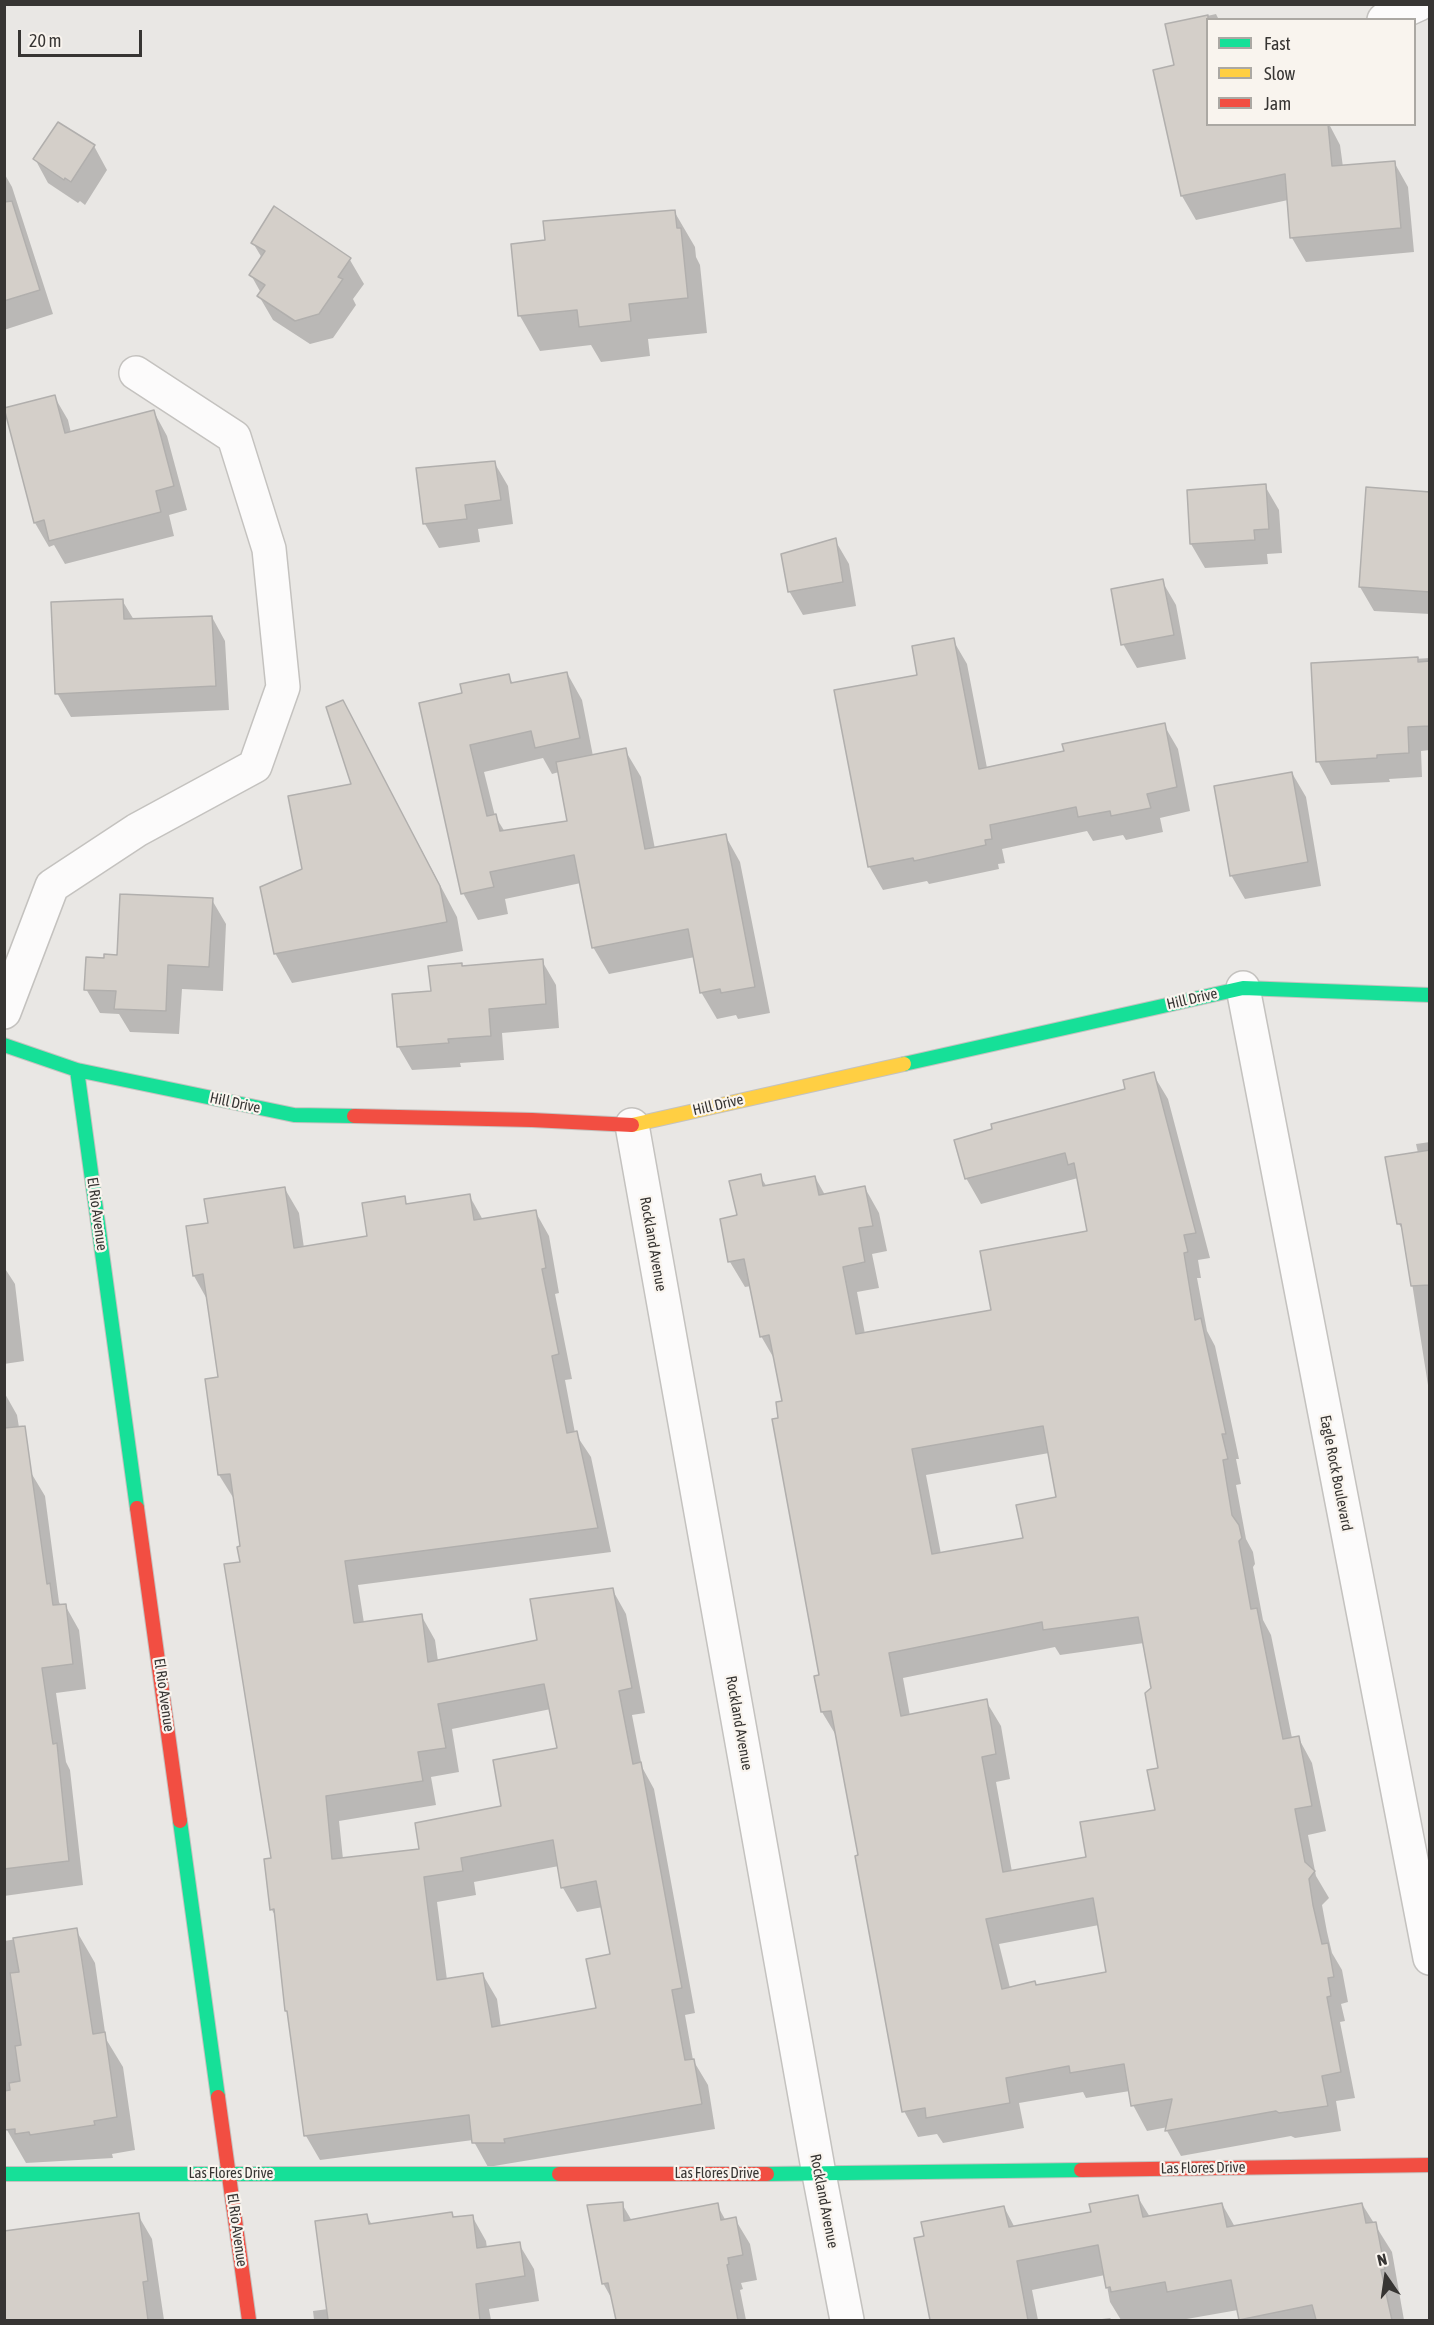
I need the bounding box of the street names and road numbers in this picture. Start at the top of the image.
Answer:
street label: Hill Drive [1165,984,1219,1014]
street label: Hill Drive [208,1089,262,1117]
street label: Hill Drive [691,1090,745,1120]
street label: El Rio Avenue [83,1176,111,1252]
street label: Rockland Avenue [636,1195,670,1293]
street label: Eagle Rock Boulevard [1316,1414,1356,1532]
street label: El Rio Avenue [150,1657,178,1733]
street label: Rockland Avenue [722,1674,756,1772]
street label: Rockland Avenue [806,2152,842,2250]
street label: Las Flores Drive [1160,2158,1246,2178]
street label: Las Flores Drive [189,2164,273,2182]
street label: Las Flores Drive [675,2164,759,2182]
street label: El Rio Avenue [223,2192,251,2268]

